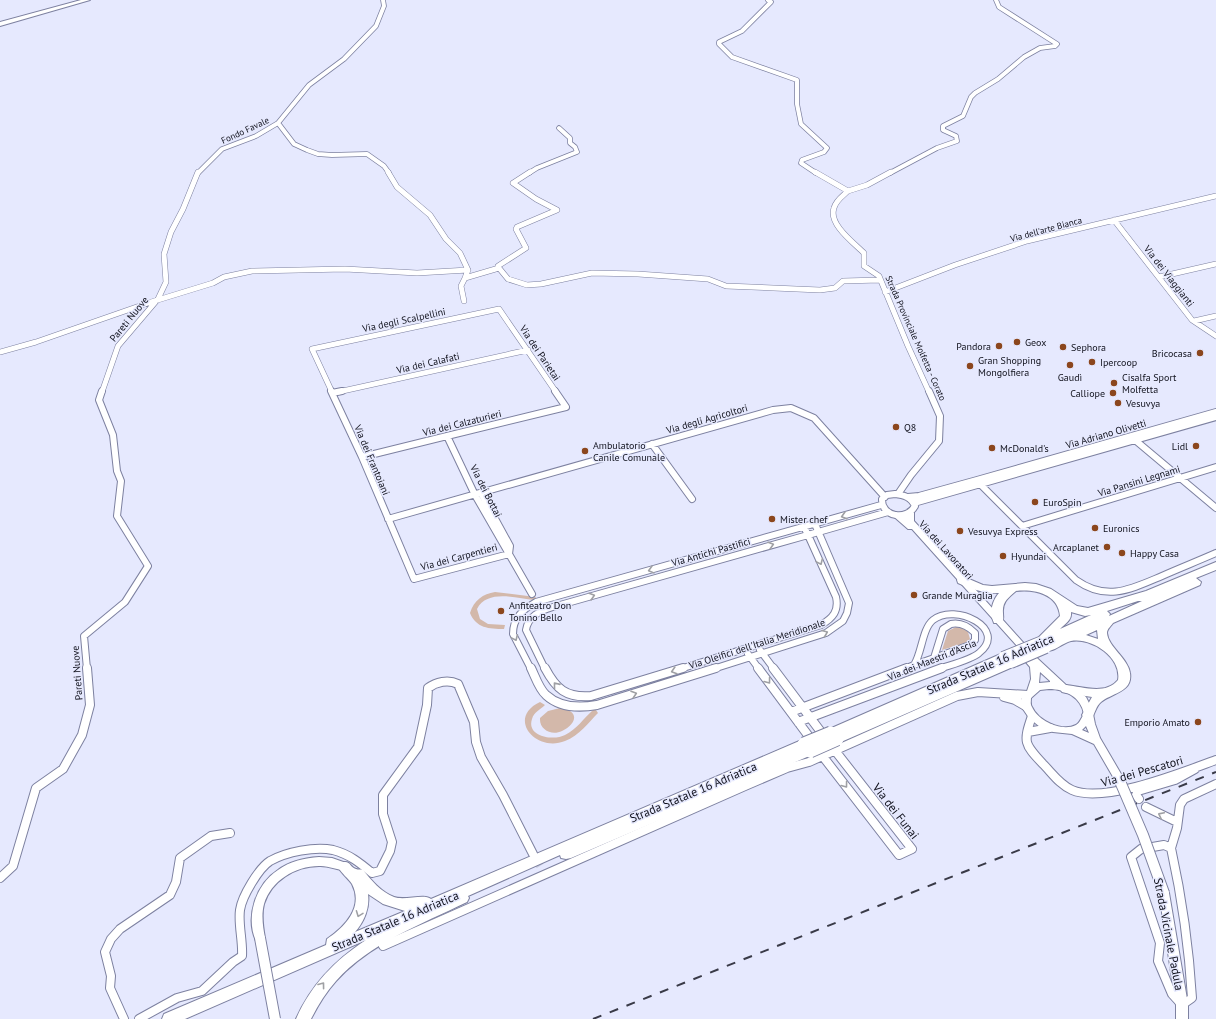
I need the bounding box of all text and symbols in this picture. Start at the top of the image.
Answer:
street label: Fondo Favale [219,114,271,146]
street label: Via dell'arte Bianca [1008,214,1083,244]
street label: Via dei Viaggianti [1140,242,1197,309]
street label: Strada Provinciale Molfetta - Corato [883,274,949,402]
street label: Pareti Nuove [107,294,151,344]
street label: Via degli Scalpellini [360,305,447,335]
street label: Via dei Parietai [516,322,563,383]
place label: Geox [1025,336,1046,349]
marker: Geox [1012,337,1022,347]
place label: Pandora [956,340,991,353]
marker: Pandora [994,341,1004,351]
place label: Sephora [1071,341,1106,354]
marker: Sephora [1058,342,1068,352]
place label: Bricocasa [1152,347,1192,360]
marker: Bricocasa [1195,348,1205,358]
street label: Via dei Calafati [394,349,461,377]
place label: Gran Shopping Mongolfiera [978,354,1041,379]
place label: Ipercoop [1100,356,1137,369]
marker: Ipercoop [1087,357,1097,367]
marker: Gaudì [1065,360,1075,370]
marker: Gran Shopping Mongolfiera [965,361,975,371]
place label: Gaudì [1058,371,1082,384]
place label: Cisalfa Sport Molfetta [1122,371,1177,396]
marker: Cisalfa Sport Molfetta [1109,378,1119,388]
place label: Calliope [1070,387,1105,400]
marker: Calliope [1108,388,1118,398]
place label: Vesuvya [1125,397,1160,410]
marker: Vesuvya [1113,398,1123,408]
street label: Via degli Agricoltori [664,401,749,437]
street label: Via dei Calzaturieri [420,407,503,439]
street label: Via Adriano Olivetti [1063,416,1148,452]
place label: Q8 [904,421,916,434]
street label: Via dei Frantoiani [351,422,393,497]
marker: Q8 [891,422,901,432]
place label: Ambulatorio Canile Comunale [593,439,665,464]
place label: Lidl [1172,440,1188,453]
marker: Lidl [1191,441,1201,451]
place label: McDonald's [1000,442,1049,455]
marker: McDonald's [987,443,997,453]
marker: Ambulatorio Canile Comunale [580,446,590,456]
street label: Via dei Bottai [467,462,505,520]
street label: Via Pansini Legnami [1095,462,1182,500]
place label: EuroSpin [1043,496,1081,509]
marker: EuroSpin [1030,497,1040,507]
one-way arrow [841,511,848,520]
place label: Mister chef [780,513,828,526]
marker: Mister chef [767,514,777,524]
street label: Via dei Lavoratori [915,517,976,582]
place label: Euronics [1103,522,1139,535]
marker: Euronics [1090,523,1100,533]
place label: Vesuvya Express [967,525,1038,538]
marker: Vesuvya Express [955,526,965,536]
street label: Via Antichi Pastifici [669,535,752,570]
street label: Via dei Carpentieri [418,541,499,574]
one-way arrow [767,541,774,550]
place label: Arcaplanet [1053,541,1100,554]
marker: Arcaplanet [1102,542,1112,552]
place label: Happy Casa [1130,547,1179,560]
marker: Happy Casa [1117,548,1127,558]
place label: Hyundai [1011,550,1046,563]
marker: Hyundai [998,551,1008,561]
one-way arrow [815,558,823,566]
one-way arrow [648,565,655,574]
place label: Grande Muraglia [922,589,993,602]
marker: Grande Muraglia [909,590,919,600]
one-way arrow [588,592,595,601]
place label: Anfiteatro Don Tonino Bello [509,599,571,624]
marker: Anfiteatro Don Tonino Bello [496,606,506,616]
street label: Via Oleifici dell'Italia Meridionale [686,616,827,673]
one-way arrow [821,629,828,637]
street label: Strada Statale 16 Adriatica [924,630,1056,698]
one-way arrow [510,634,518,641]
street label: Via dei Maestri d’Ascia [885,636,978,684]
street label: Pareti Nuove [69,645,85,701]
one-way arrow [671,666,678,675]
one-way arrow [763,676,770,683]
one-way arrow [554,682,561,689]
one-way arrow [631,690,638,698]
place label: Emporio Amato [1124,716,1190,729]
marker: Emporio Amato [1193,717,1203,727]
street label: Via dei Pescatori [1098,752,1185,790]
street label: Strada Statale 16 Adriatica [627,758,759,826]
street label: Via dei Funai [869,779,922,842]
one-way arrow [840,781,847,788]
one-way arrow [1158,812,1165,820]
street label: Strada Vicinale Padula [1151,876,1187,992]
street label: Strada Statale 16 Adriatica [329,887,461,955]
one-way arrow [355,910,363,917]
one-way arrow [317,983,324,990]

